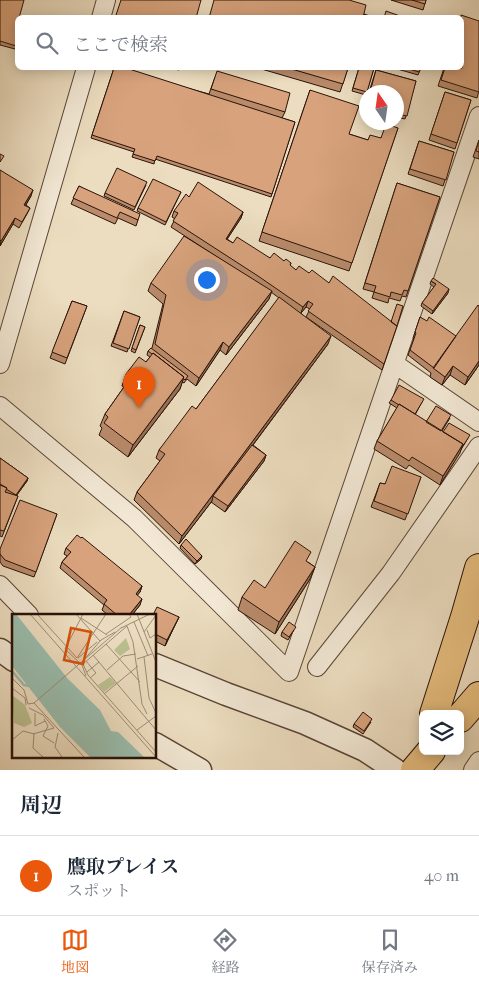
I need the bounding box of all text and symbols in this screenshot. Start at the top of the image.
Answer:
search box [15,15,464,70]
icon: search [33,29,61,57]
text: ここで検索 [73,34,168,56]
north arrow [359,85,404,130]
your location [194,267,220,293]
pin: 1 [123,367,155,408]
inset map [12,614,156,758]
map controls [419,710,464,755]
button: layers [419,710,464,755]
text: 周辺 [20,793,62,817]
text: 鷹取プレイス [67,856,179,878]
text: 1 [33,866,39,885]
text: 40 m [424,866,459,885]
text: スポット [67,881,131,900]
tab: 地図 [61,926,89,976]
tab: 経路 [211,926,239,976]
tab: 保存済み [362,926,418,976]

